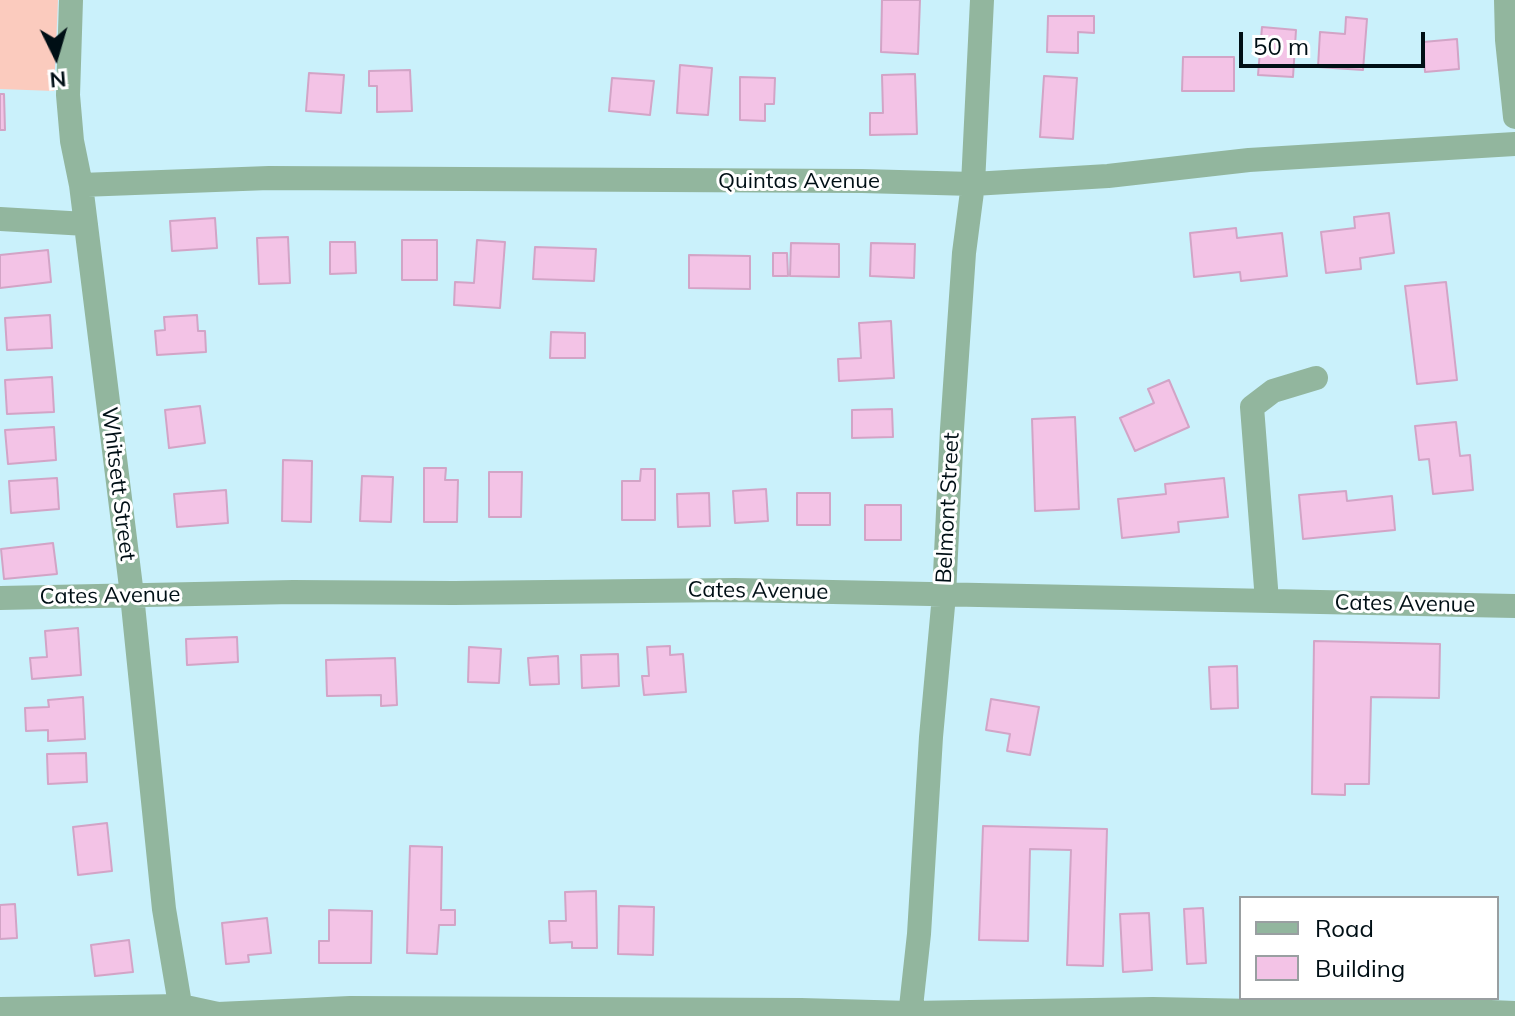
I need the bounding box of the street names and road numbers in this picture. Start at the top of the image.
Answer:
street label: Quintas Avenue [718,168,880,194]
street label: Whitsett Street [95,406,141,562]
street label: Belmont Street [931,432,965,584]
street label: Cates Avenue [687,577,829,605]
street label: Cates Avenue [39,582,181,610]
street label: Cates Avenue [1334,590,1476,618]

